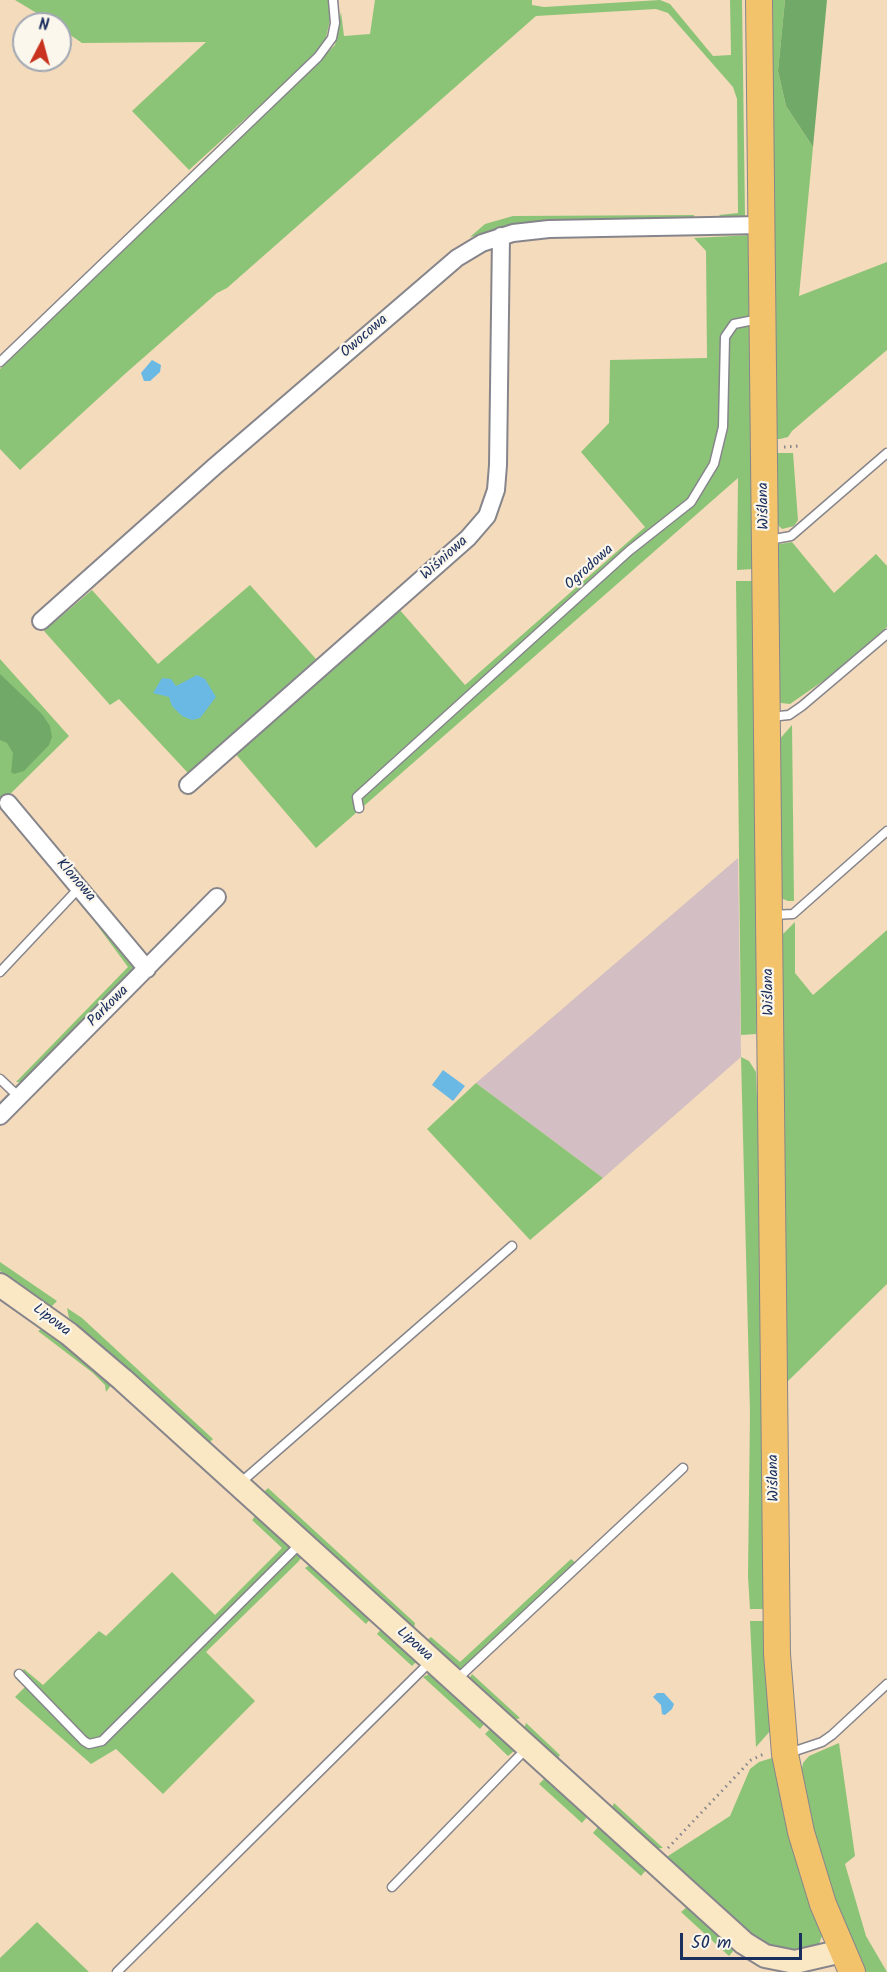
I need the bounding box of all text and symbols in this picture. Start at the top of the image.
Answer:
north arrow [12,12,72,72]
text: N [37,13,50,39]
street label: Owocowa [338,312,392,362]
street label: Wiślana [756,482,774,530]
street label: Wiśniowa [418,533,472,585]
street label: Ogrodowa [562,541,618,595]
street label: Klonowa [51,856,99,906]
street label: Wiślana [761,968,779,1016]
street label: Parkowa [85,983,133,1031]
street label: Lipowa [28,1301,74,1341]
street label: Wiślana [766,1454,784,1502]
street label: Lipowa [392,1624,436,1666]
scale bar [683,1921,804,1959]
text: 50 m [691,1929,731,1958]

